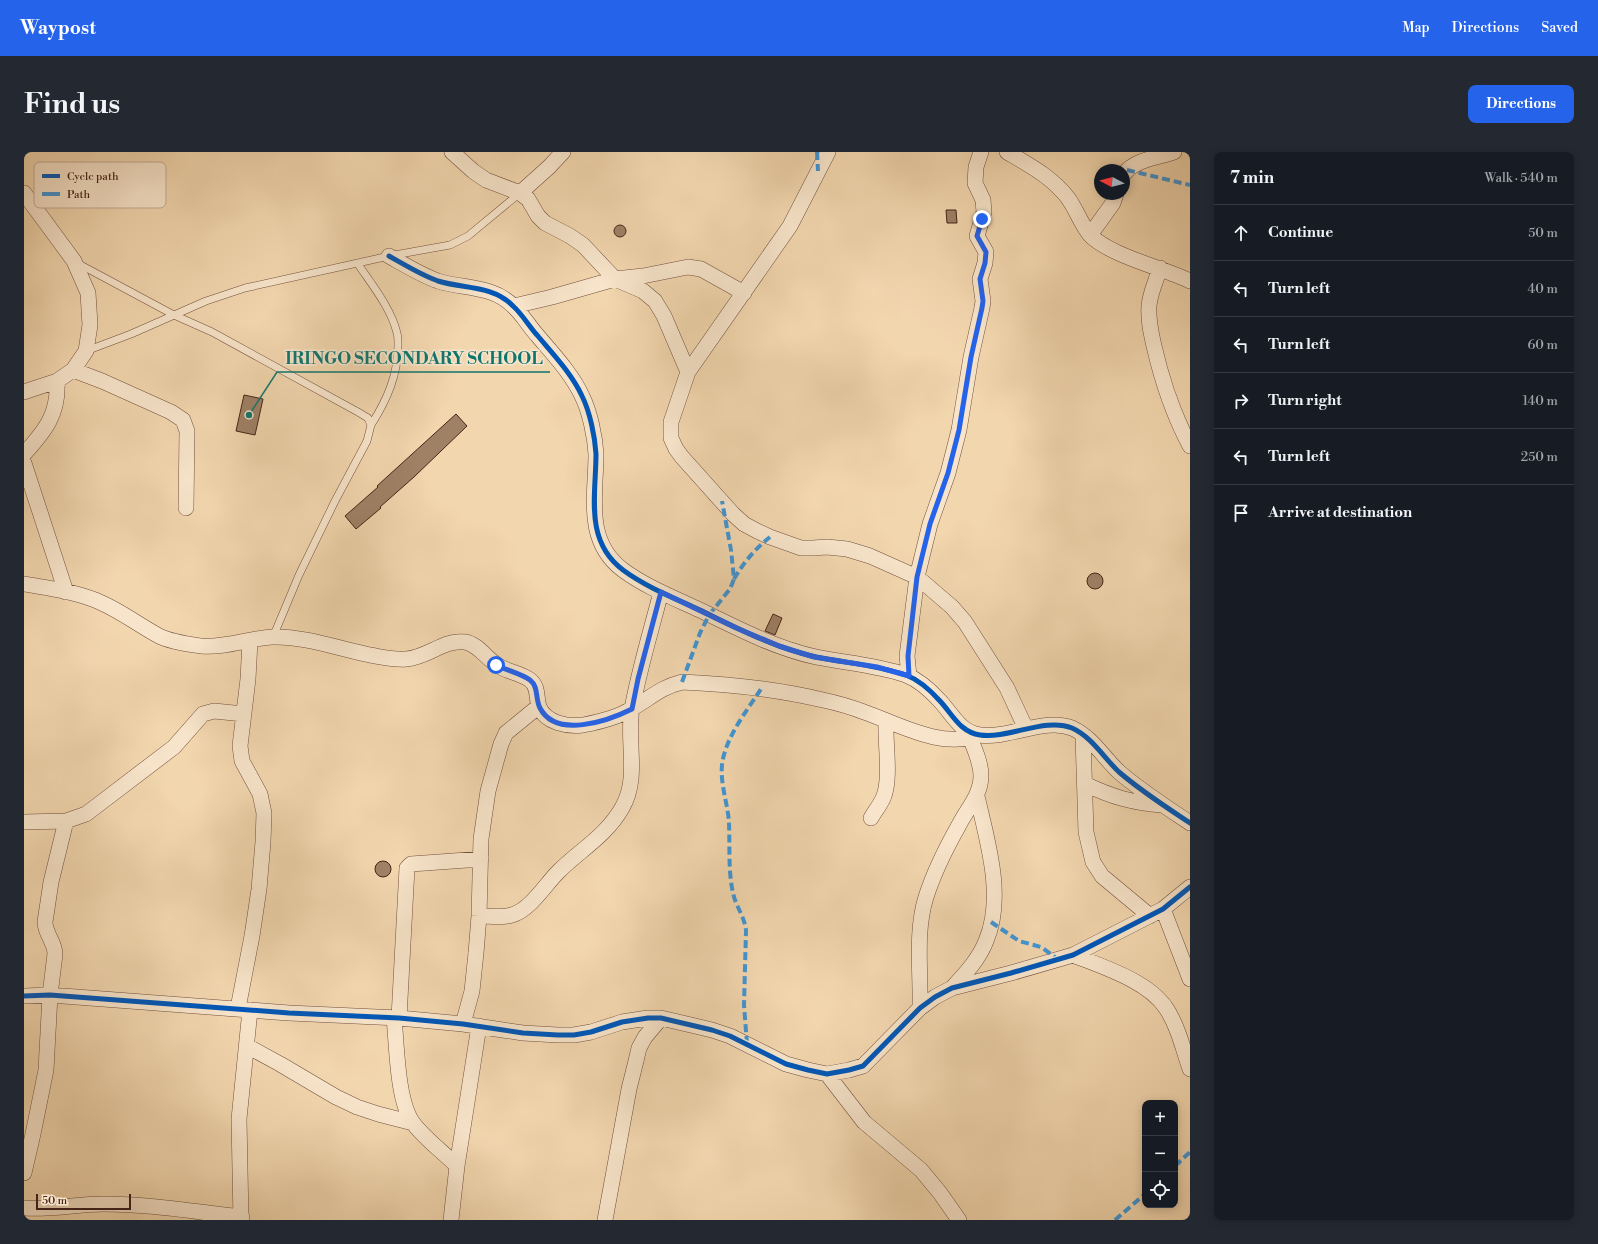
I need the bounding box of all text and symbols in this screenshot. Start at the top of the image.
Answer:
text: Waypost [20,16,96,40]
text: Map [1402,19,1430,37]
text: Directions [1452,19,1519,37]
text: Saved [1541,19,1578,37]
button: Directions [1468,85,1574,123]
text: Find us [24,87,120,122]
legend [34,162,166,208]
north arrow [1094,164,1130,200]
text: 7 min [1230,167,1274,189]
text: Cycle path [67,170,119,184]
text: Walk · 540 m [1484,170,1558,186]
text: Path [67,188,91,202]
route end [973,210,991,228]
icon: ahead [1230,222,1252,244]
text: Continue [1268,223,1333,242]
text: 50 m [1528,225,1558,241]
icon: left [1230,278,1252,300]
text: Turn left [1268,279,1330,298]
text: 40 m [1528,281,1558,297]
icon: left [1230,334,1252,356]
text: Turn left [1268,335,1330,354]
text: 60 m [1527,337,1558,353]
callout: IRINGO SECONDARY SCHOOL [277,343,550,372]
text: IRINGO SECONDARY SCHOOL [285,348,543,370]
icon: right [1230,390,1252,412]
text: Turn right [1268,391,1342,410]
text: 140 m [1522,393,1558,409]
icon: left [1230,446,1252,468]
text: Turn left [1268,447,1330,466]
text: 250 m [1521,449,1558,465]
icon: arrive [1230,502,1252,524]
text: Arrive at destination [1268,503,1412,522]
route start [487,656,505,674]
map controls [1142,1100,1178,1208]
button: + [1142,1100,1178,1136]
button: − [1142,1136,1178,1172]
button: locate [1142,1172,1178,1208]
scale bar [36,1192,131,1211]
text: 50 m [42,1194,67,1208]

